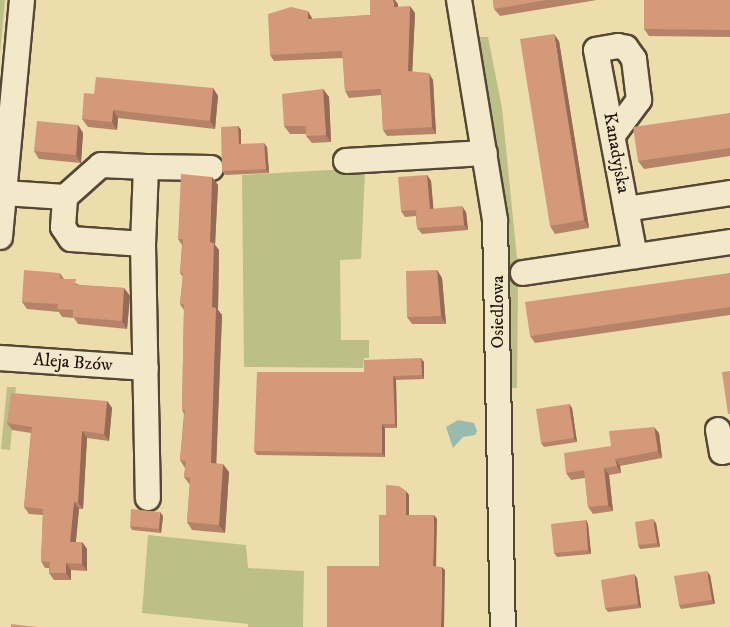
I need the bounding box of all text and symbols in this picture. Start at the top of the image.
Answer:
street label: Kanadyjska [598,111,634,195]
street label: Osiedlowa [487,275,509,349]
street label: Aleja Bzów [33,349,113,377]

